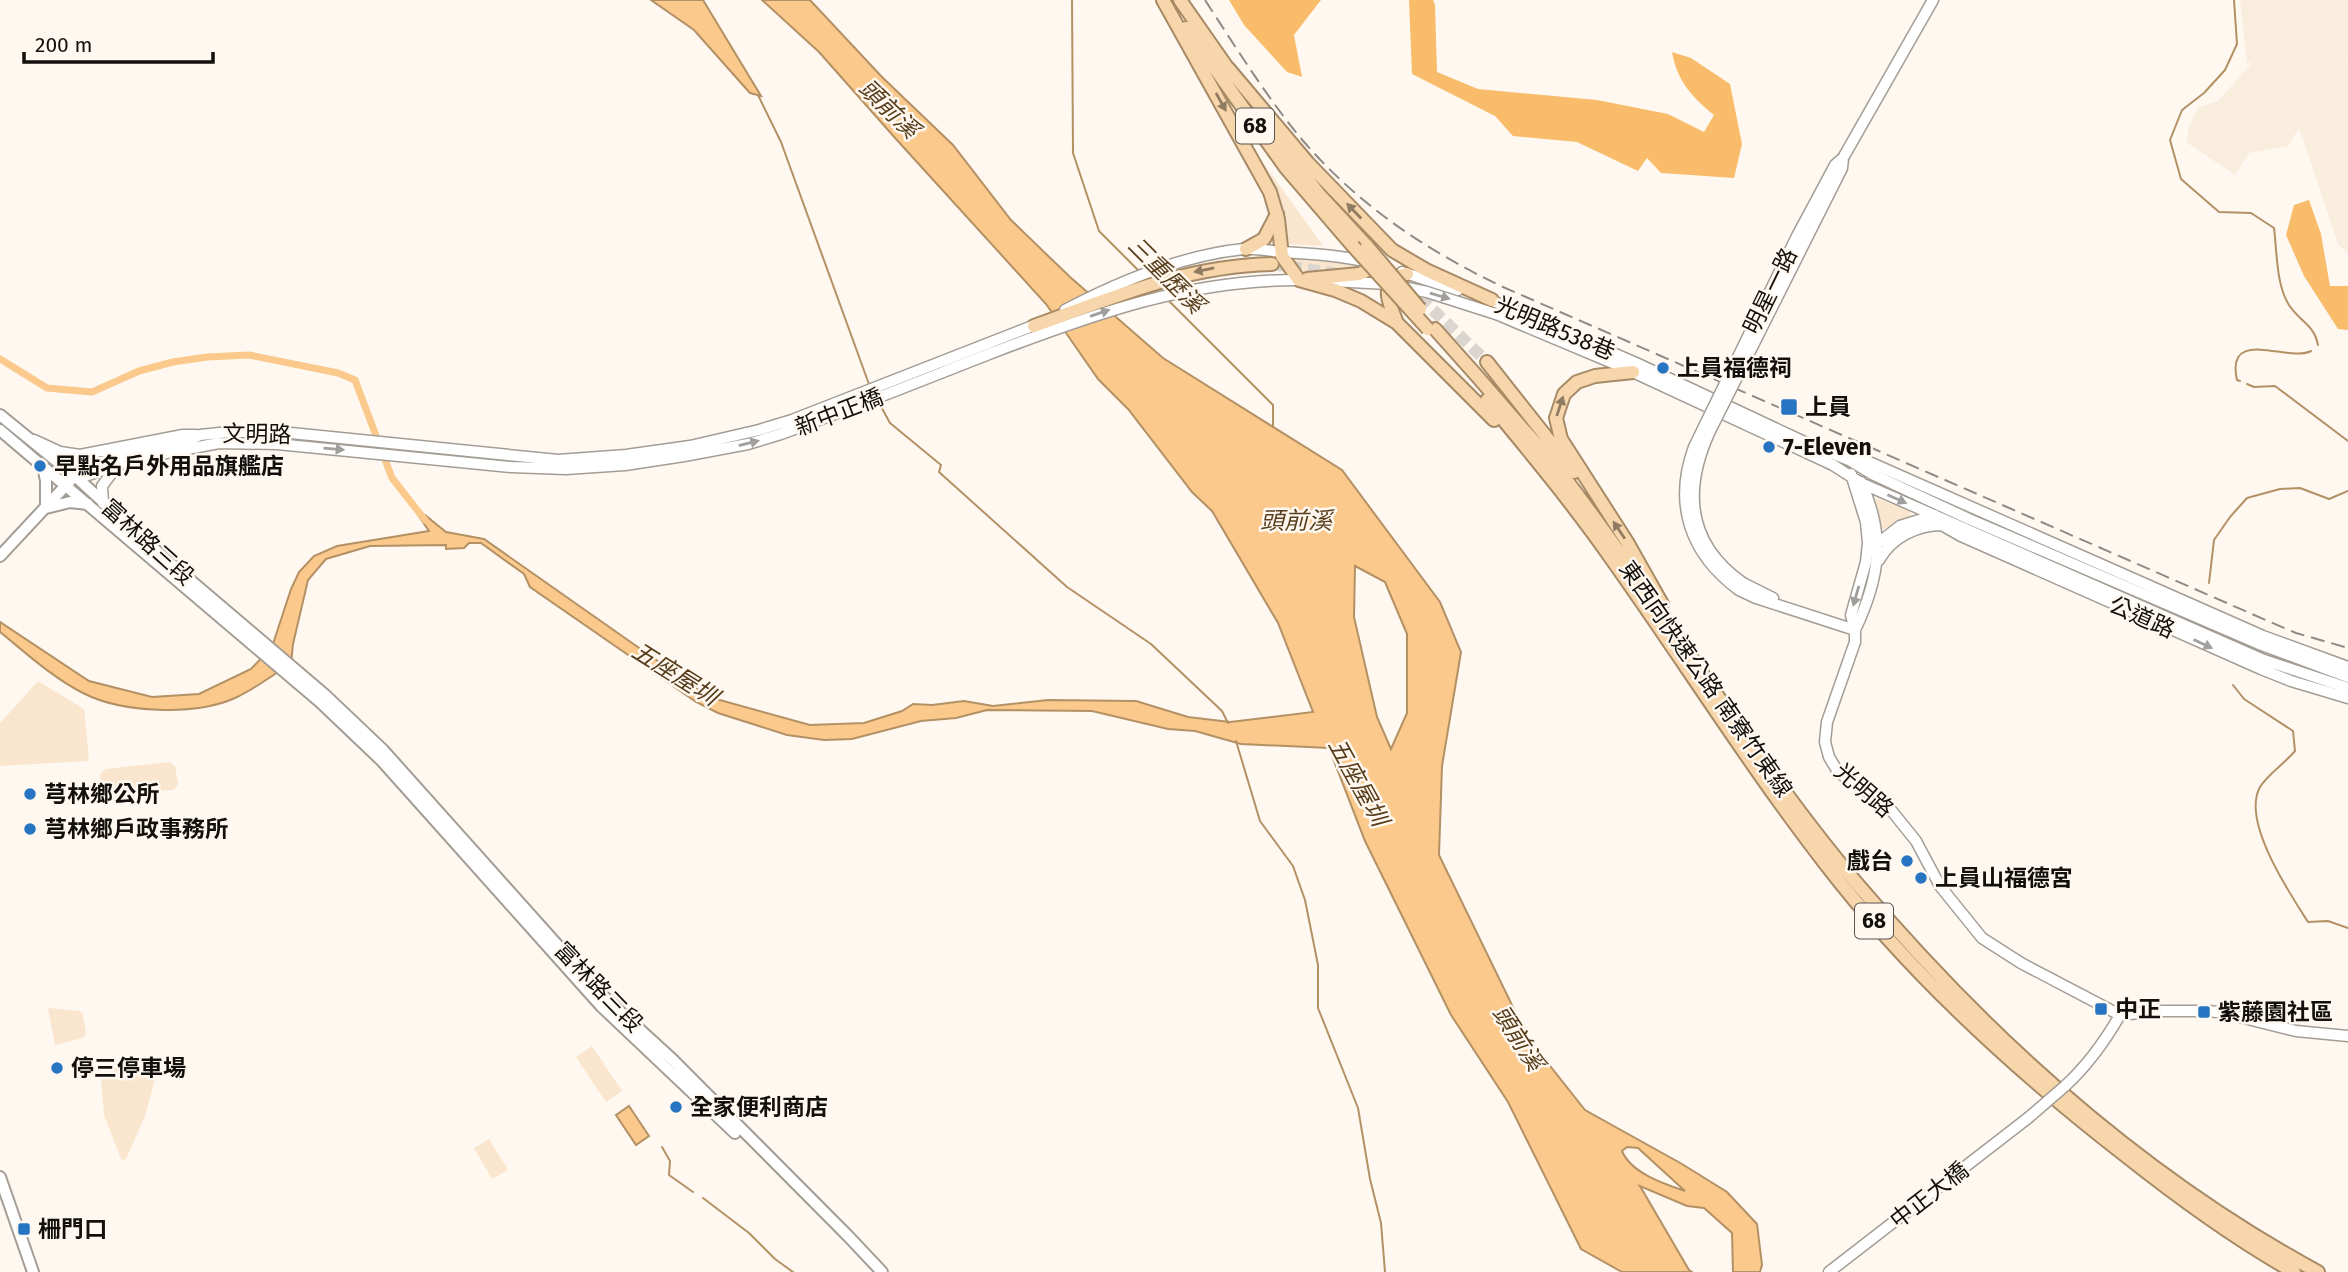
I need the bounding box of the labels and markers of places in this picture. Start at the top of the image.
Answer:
place label: 上員福德祠 [1677,354,1792,382]
marker: 上員福德祠 [1655,360,1671,376]
place label: 上員 [1805,393,1851,421]
marker: 上員 [1779,397,1799,417]
place label: 7-Eleven [1783,433,1872,461]
marker: 7-Eleven [1761,439,1777,455]
place label: 早點名戶外用品旗艦店 [54,452,284,480]
marker: 早點名戶外用品旗艦店 [32,458,48,474]
place label: 芎林鄉公所 [44,780,159,808]
marker: 芎林鄉公所 [22,786,38,802]
place label: 芎林鄉戶政事務所 [44,815,228,843]
marker: 芎林鄉戶政事務所 [22,821,38,837]
place label: 戲台 [1847,847,1893,875]
marker: 戲台 [1899,853,1915,869]
place label: 上員山福德宮 [1935,864,2073,892]
marker: 上員山福德宮 [1913,870,1929,886]
place label: 中正 [2115,995,2161,1023]
place label: 紫藤園社區 [2218,998,2333,1026]
marker: 中正 [2093,1001,2109,1017]
marker: 紫藤園社區 [2196,1004,2212,1020]
place label: 停三停車場 [71,1054,186,1082]
marker: 停三停車場 [49,1060,65,1076]
place label: 全家便利商店 [690,1093,828,1121]
marker: 全家便利商店 [668,1099,684,1115]
place label: 柵門口 [38,1215,107,1243]
marker: 柵門口 [16,1221,32,1237]

